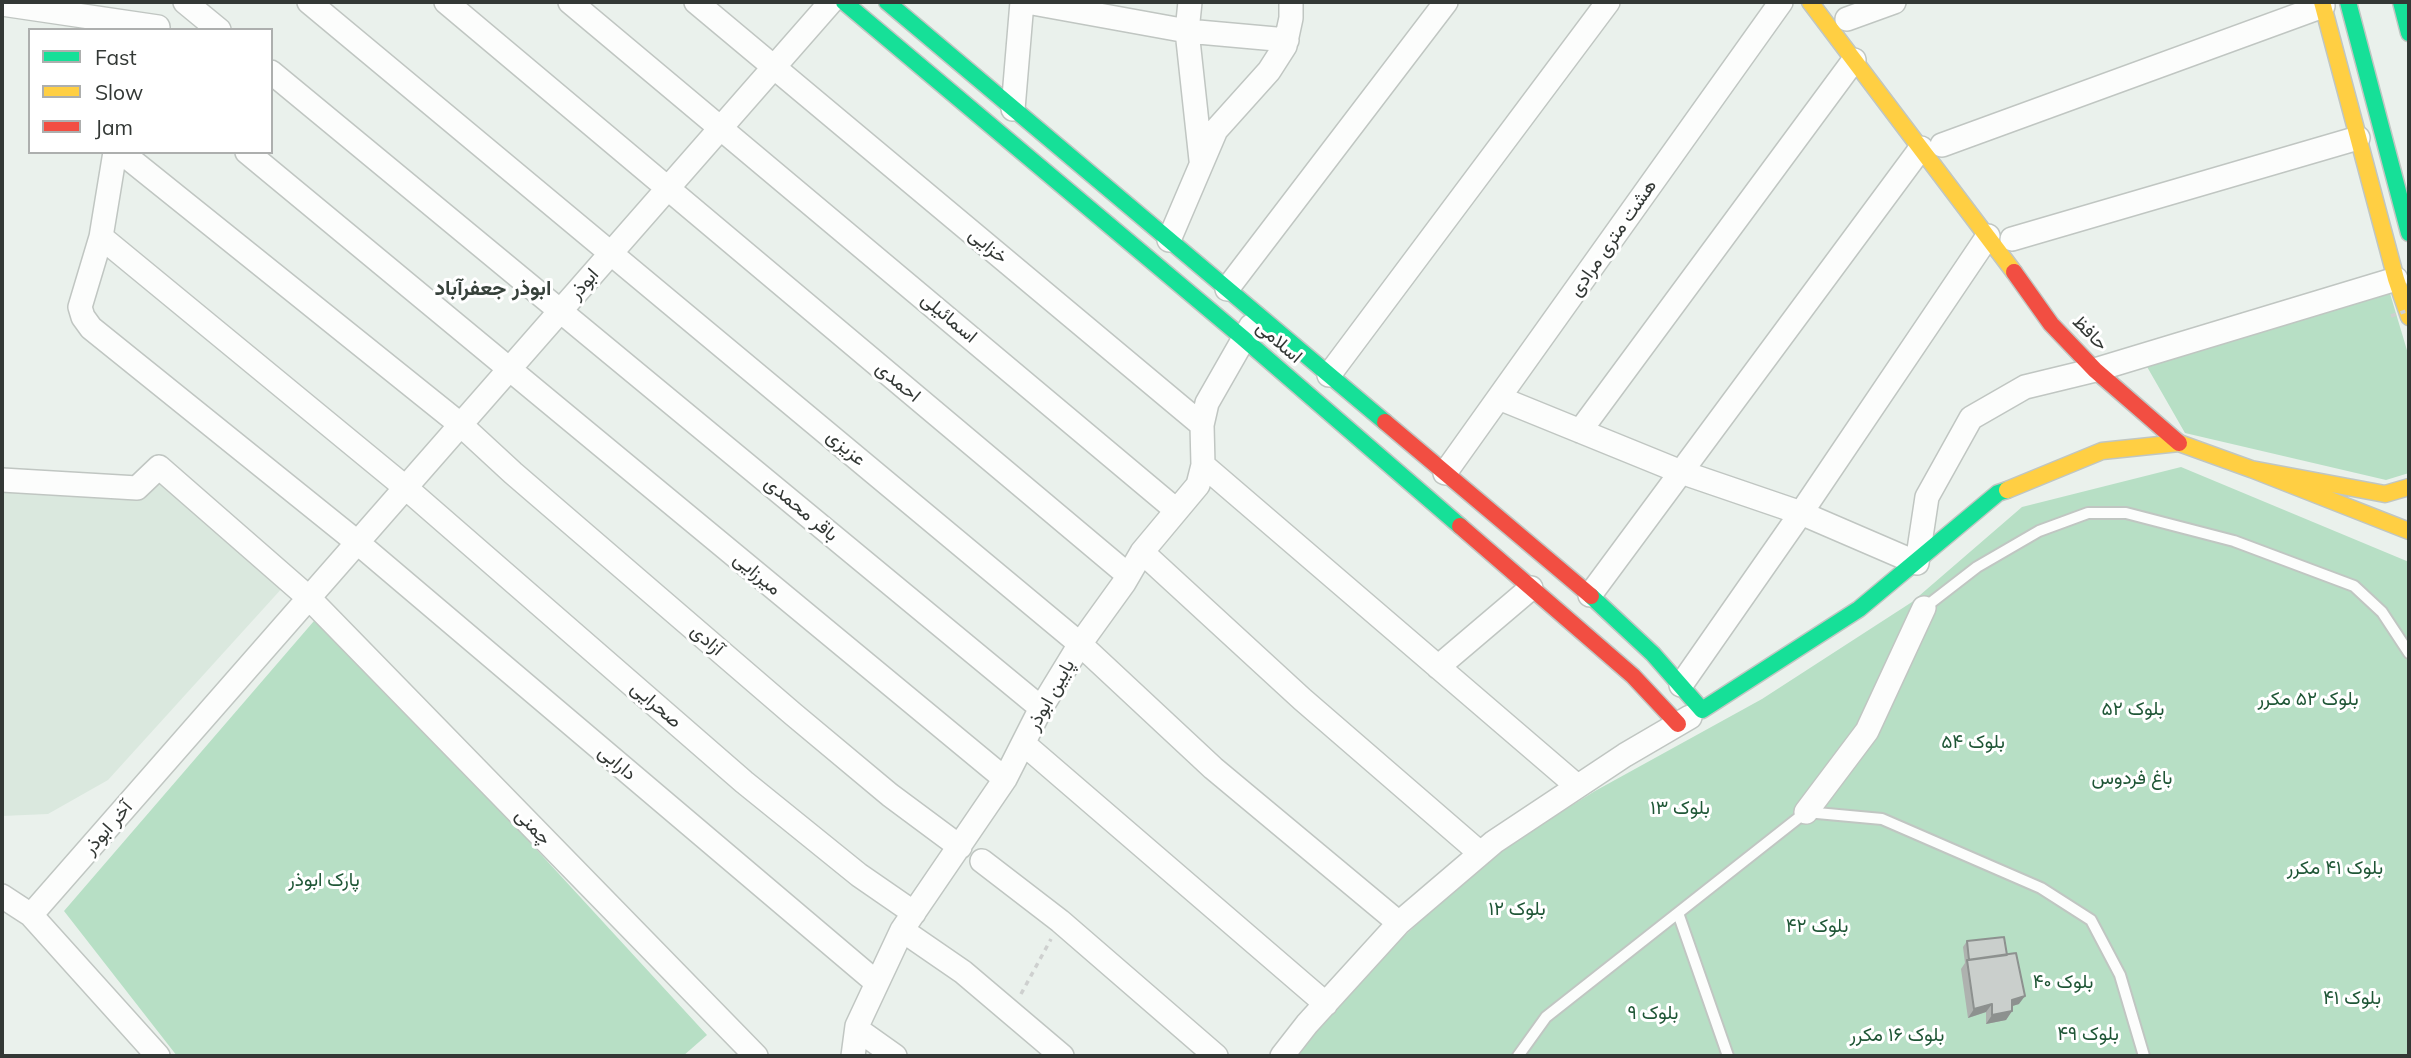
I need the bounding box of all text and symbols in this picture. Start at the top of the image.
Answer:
legend [28,28,273,154]
text: Fast [95,44,137,70]
text: Slow [95,79,143,105]
text: Jam [95,114,133,140]
street label: هشت متری مرادی [1564,175,1662,301]
street label: خزایی [964,223,1012,269]
street label: ابوذر [564,264,604,304]
district label: ابوذر جعفرآباد [435,276,551,302]
street label: اسمائیلی [916,288,982,348]
street label: حافظ [2067,310,2113,356]
street label: اسلامی [1251,316,1307,368]
street label: احمدی [871,357,925,407]
street label: عزیزی [822,425,870,471]
street label: باقر محمدی [760,472,842,546]
street label: میرزایی [729,548,785,600]
street label: آزادی [686,619,728,661]
street label: پایین ابوذر [1022,655,1080,735]
street label: صحرایی [626,677,686,733]
park label: بلوک ۵۲ مکرر [2257,688,2359,710]
park label: بلوک ۵۲ [2102,698,2164,720]
park label: بلوک ۵۴ [1941,731,2005,753]
street label: دارابی [593,741,641,785]
park label: باغ فردوس [2092,767,2172,789]
street label: آخر ابوذر [79,797,137,859]
park label: بلوک ۱۳ [1650,797,1710,819]
street label: چمنی [510,804,556,850]
park label: بلوک ۴۱ مکرر [2287,857,2383,879]
park label: پارک ابوذر [288,869,360,891]
park label: بلوک ۱۲ [1488,898,1546,920]
park label: بلوک ۴۲ [1786,915,1848,937]
park label: بلوک ۴۰ [2033,971,2093,993]
park label: بلوک ۴۱ [2323,987,2381,1009]
park label: بلوک ۹ [1628,1002,1678,1024]
park label: بلوک ۴۹ [2057,1023,2119,1045]
park label: بلوک ۱۶ مکرر [1850,1024,1944,1046]

